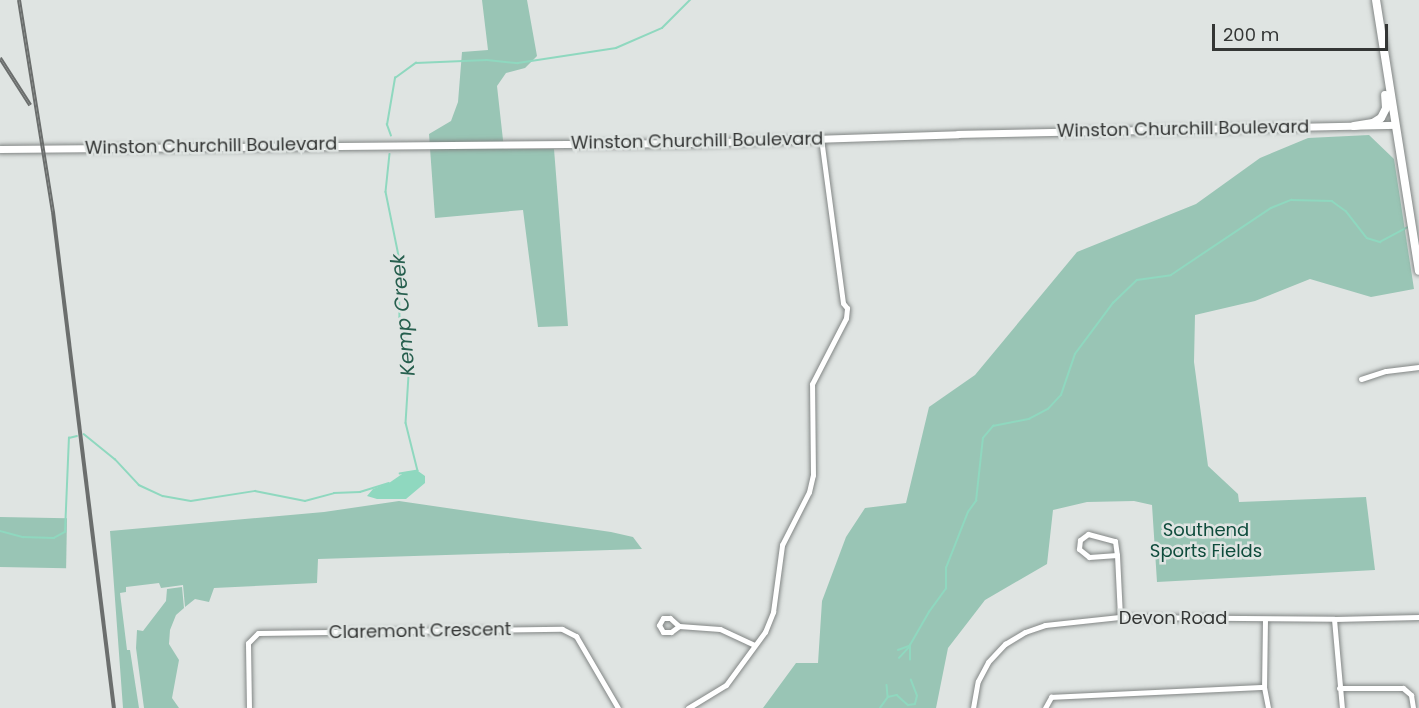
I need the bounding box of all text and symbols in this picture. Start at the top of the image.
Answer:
scale bar [1215,12,1390,50]
text: 200 m [1223,22,1279,47]
street label: Winston Churchill Boulevard [1057,116,1309,142]
street label: Winston Churchill Boulevard [571,128,823,154]
street label: Winston Churchill Boulevard [85,133,337,159]
water label: Kemp Creek [386,253,420,377]
park label: Southend Sports Fields [1150,520,1262,562]
street label: Devon Road [1119,607,1227,629]
street label: Claremont Crescent [329,619,511,643]

